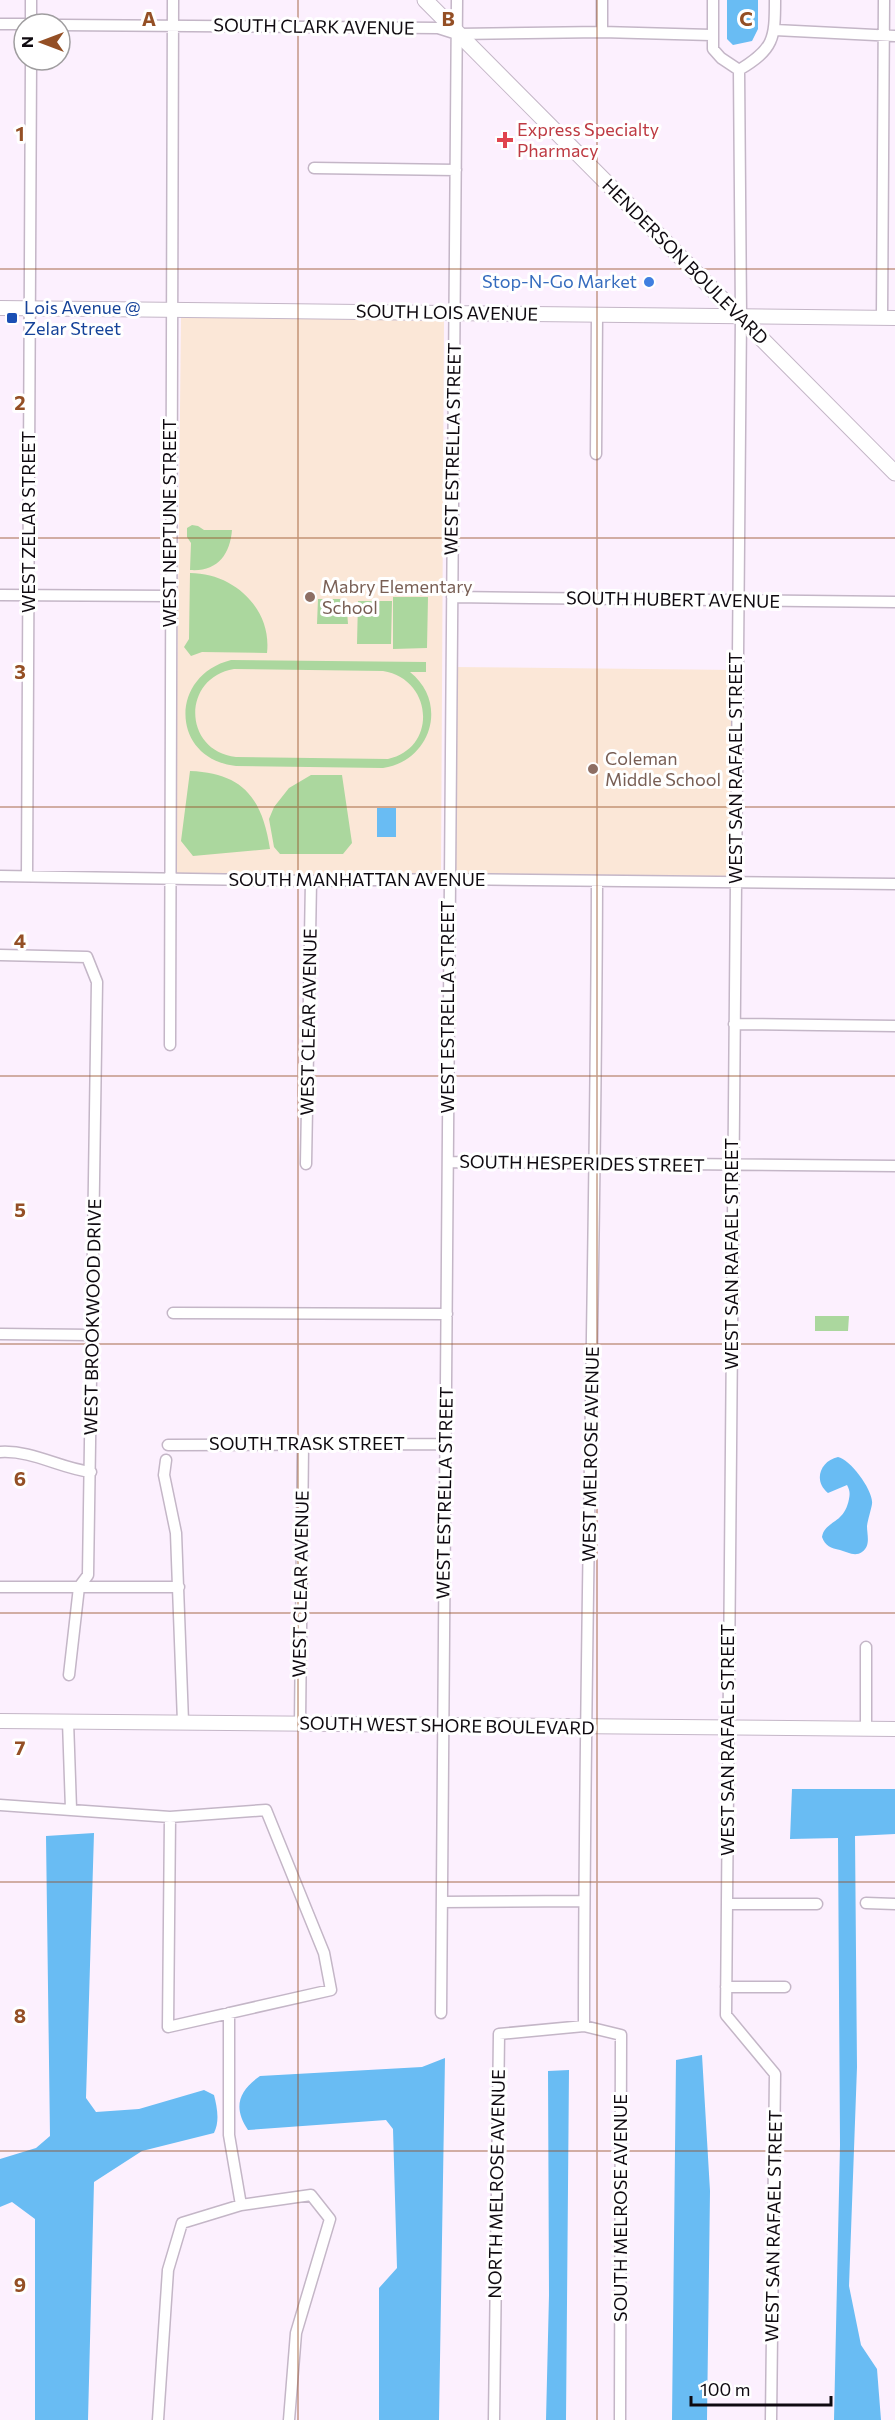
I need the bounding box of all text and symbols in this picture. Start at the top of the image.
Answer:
text: A [142,6,156,30]
text: B [441,6,455,30]
text: C [739,6,753,30]
north arrow [12,12,72,72]
street label: SOUTH CLARK AVENUE [213,13,415,39]
text: N [17,36,36,48]
place label: Express Specialty Pharmacy [517,118,659,161]
text: 1 [15,121,25,145]
marker: Express Specialty Pharmacy [498,133,512,147]
street label: HENDERSON BOULEVARD [598,174,773,349]
place label: Stop-N-Go Market [482,270,637,292]
marker: Stop-N-Go Market [642,275,656,289]
place label: Lois Avenue @ Zelar Street [24,296,141,339]
street label: SOUTH LOIS AVENUE [356,299,538,325]
marker: Lois Avenue @ Zelar Street [5,311,19,325]
street label: WEST ESTRELLA STREET [439,342,465,556]
text: 2 [14,390,26,414]
street label: WEST NEPTUNE STREET [158,418,180,628]
street label: WEST ZELAR STREET [17,431,39,613]
place label: Mabry Elementary School [322,575,473,618]
street label: SOUTH HUBERT AVENUE [566,586,780,612]
marker: Mabry Elementary School [303,590,317,604]
street label: WEST SAN RAFAEL STREET [724,652,746,884]
text: 3 [14,659,26,683]
place label: Coleman Middle School [605,747,721,790]
marker: Coleman Middle School [586,762,600,776]
street label: SOUTH MANHATTAN AVENUE [229,868,485,890]
street label: WEST ESTRELLA STREET [436,901,458,1113]
text: 4 [14,928,26,952]
street label: WEST CLEAR AVENUE [295,928,321,1116]
street label: WEST SAN RAFAEL STREET [720,1138,742,1370]
street label: SOUTH HESPERIDES STREET [459,1150,705,1176]
text: 5 [14,1197,26,1221]
street label: WEST BROOKWOOD DRIVE [79,1198,105,1436]
street label: WEST MELROSE AVENUE [577,1346,603,1562]
street label: WEST ESTRELLA STREET [431,1386,457,1600]
street label: SOUTH TRASK STREET [209,1432,405,1454]
text: 6 [14,1466,26,1490]
street label: WEST CLEAR AVENUE [287,1490,313,1678]
street label: WEST SAN RAFAEL STREET [716,1624,738,1856]
street label: SOUTH WEST SHORE BOULEVARD [299,1711,595,1739]
text: 7 [15,1735,26,1759]
text: 8 [14,2003,26,2027]
street label: NORTH MELROSE AVENUE [483,2069,509,2299]
street label: SOUTH MELROSE AVENUE [609,2094,631,2322]
street label: WEST SAN RAFAEL STREET [760,2110,786,2342]
text: 9 [14,2272,26,2296]
scale bar [691,2369,830,2407]
text: 100 m [700,2378,750,2400]

